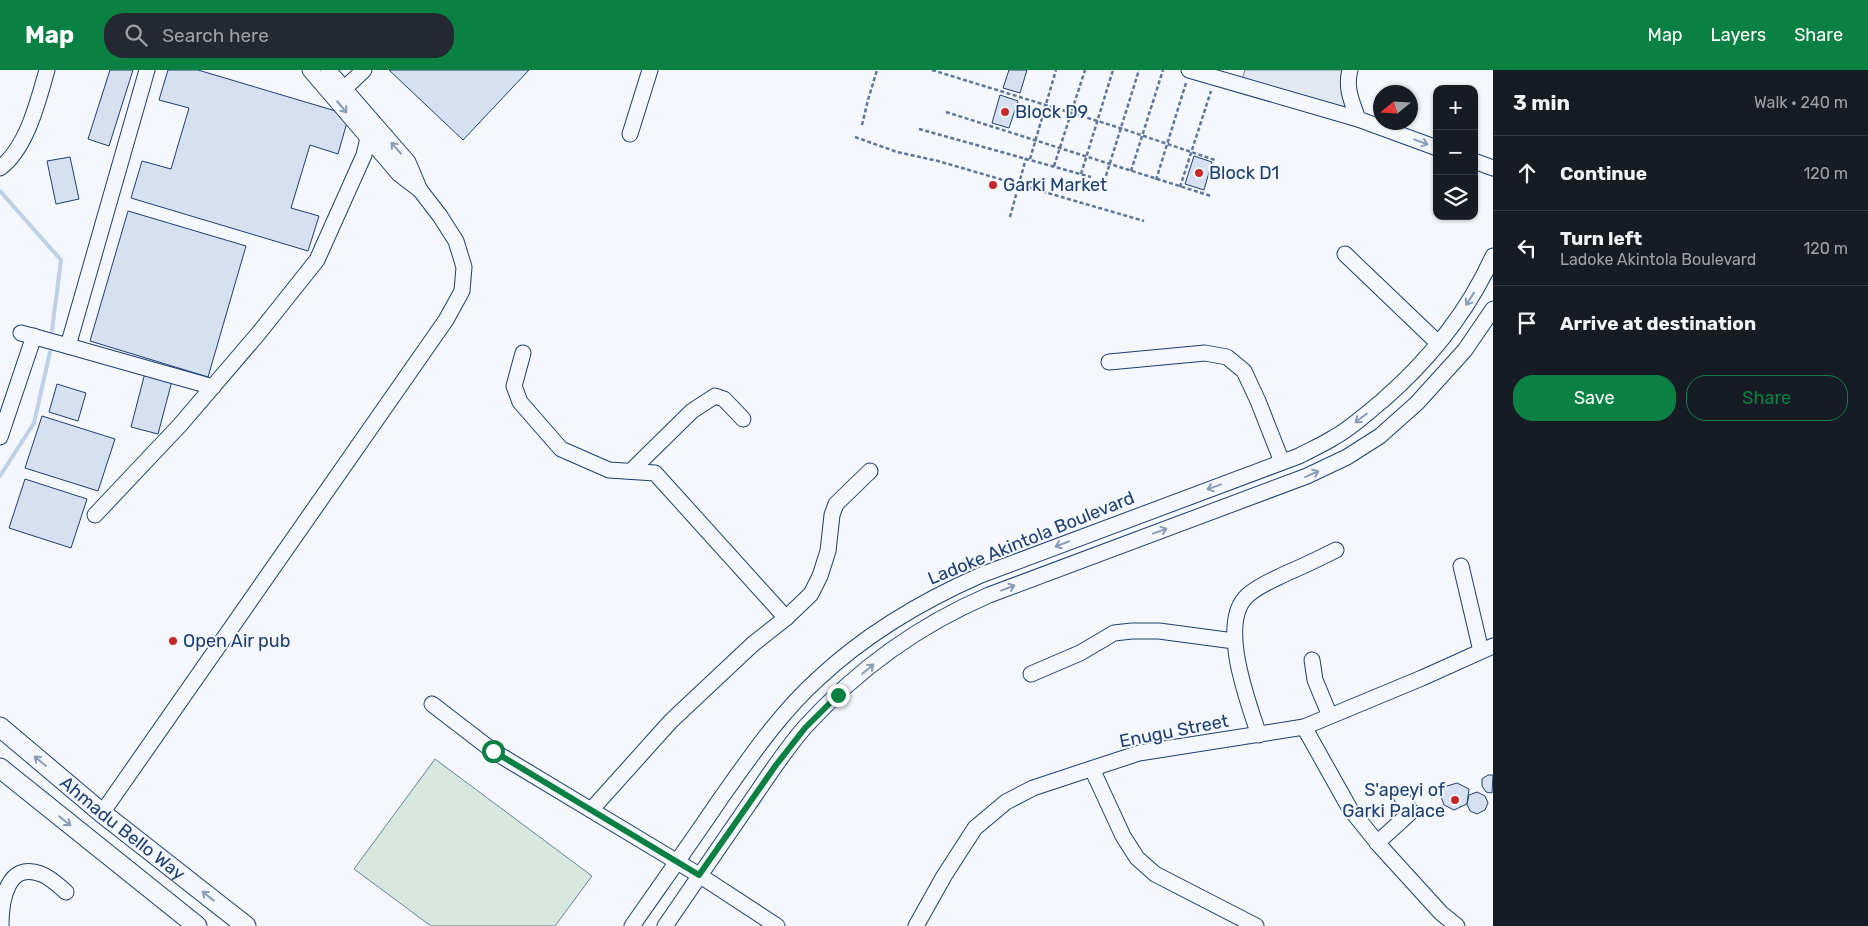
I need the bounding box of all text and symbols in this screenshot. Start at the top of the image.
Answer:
search box [104,13,454,58]
text: Map [25,21,74,49]
icon: search [122,21,150,49]
text: Search here [162,24,269,47]
text: Map [1648,24,1683,46]
text: Layers [1711,24,1766,46]
text: Share [1794,24,1843,46]
north arrow [1373,85,1418,130]
map controls [1433,85,1478,220]
button: + [1433,85,1478,130]
text: 3 min [1513,90,1570,115]
text: Walk · 240 m [1754,93,1848,112]
one-way arrow [336,100,348,113]
place label: Block D9 [1015,101,1088,123]
marker: Block D9 [999,106,1011,118]
button: − [1433,130,1478,175]
one-way arrow [1413,138,1428,147]
one-way arrow [390,141,401,154]
icon: ahead [1513,159,1541,187]
place label: Block D1 [1209,162,1279,184]
text: Continue [1560,162,1647,185]
text: 120 m [1803,164,1848,183]
marker: Block D1 [1193,167,1205,179]
place label: Garki Market [1003,174,1107,196]
button: layers [1433,175,1478,220]
marker: Garki Market [987,179,999,191]
text: Turn left [1560,227,1642,250]
icon: left [1513,234,1541,262]
text: 120 m [1803,239,1848,258]
text: Ladoke Akintola Boulevard [1560,250,1756,269]
one-way arrow [1465,292,1475,306]
icon: arrive [1513,309,1541,337]
text: Arrive at destination [1560,312,1756,335]
button: Save [1513,375,1676,421]
button: Share [1686,375,1848,421]
one-way arrow [1355,413,1368,424]
one-way arrow [1304,468,1319,478]
one-way arrow [1207,483,1222,492]
street label: Ladoke Akintola Boulevard [925,486,1137,590]
one-way arrow [1151,526,1167,535]
one-way arrow [1055,539,1070,549]
one-way arrow [999,583,1015,592]
place label: Open Air pub [183,630,290,652]
marker: Open Air pub [167,635,179,647]
one-way arrow [861,664,874,675]
route end [827,684,850,707]
street label: Enugu Street [1118,710,1230,752]
route start [482,740,505,763]
one-way arrow [34,756,47,767]
street label: Ahmadu Bello Way [56,771,190,885]
place label: S'apeyi of Garki Palace [1342,779,1445,822]
marker: S'apeyi of Garki Palace [1449,794,1461,806]
one-way arrow [58,815,71,826]
one-way arrow [201,891,215,901]

